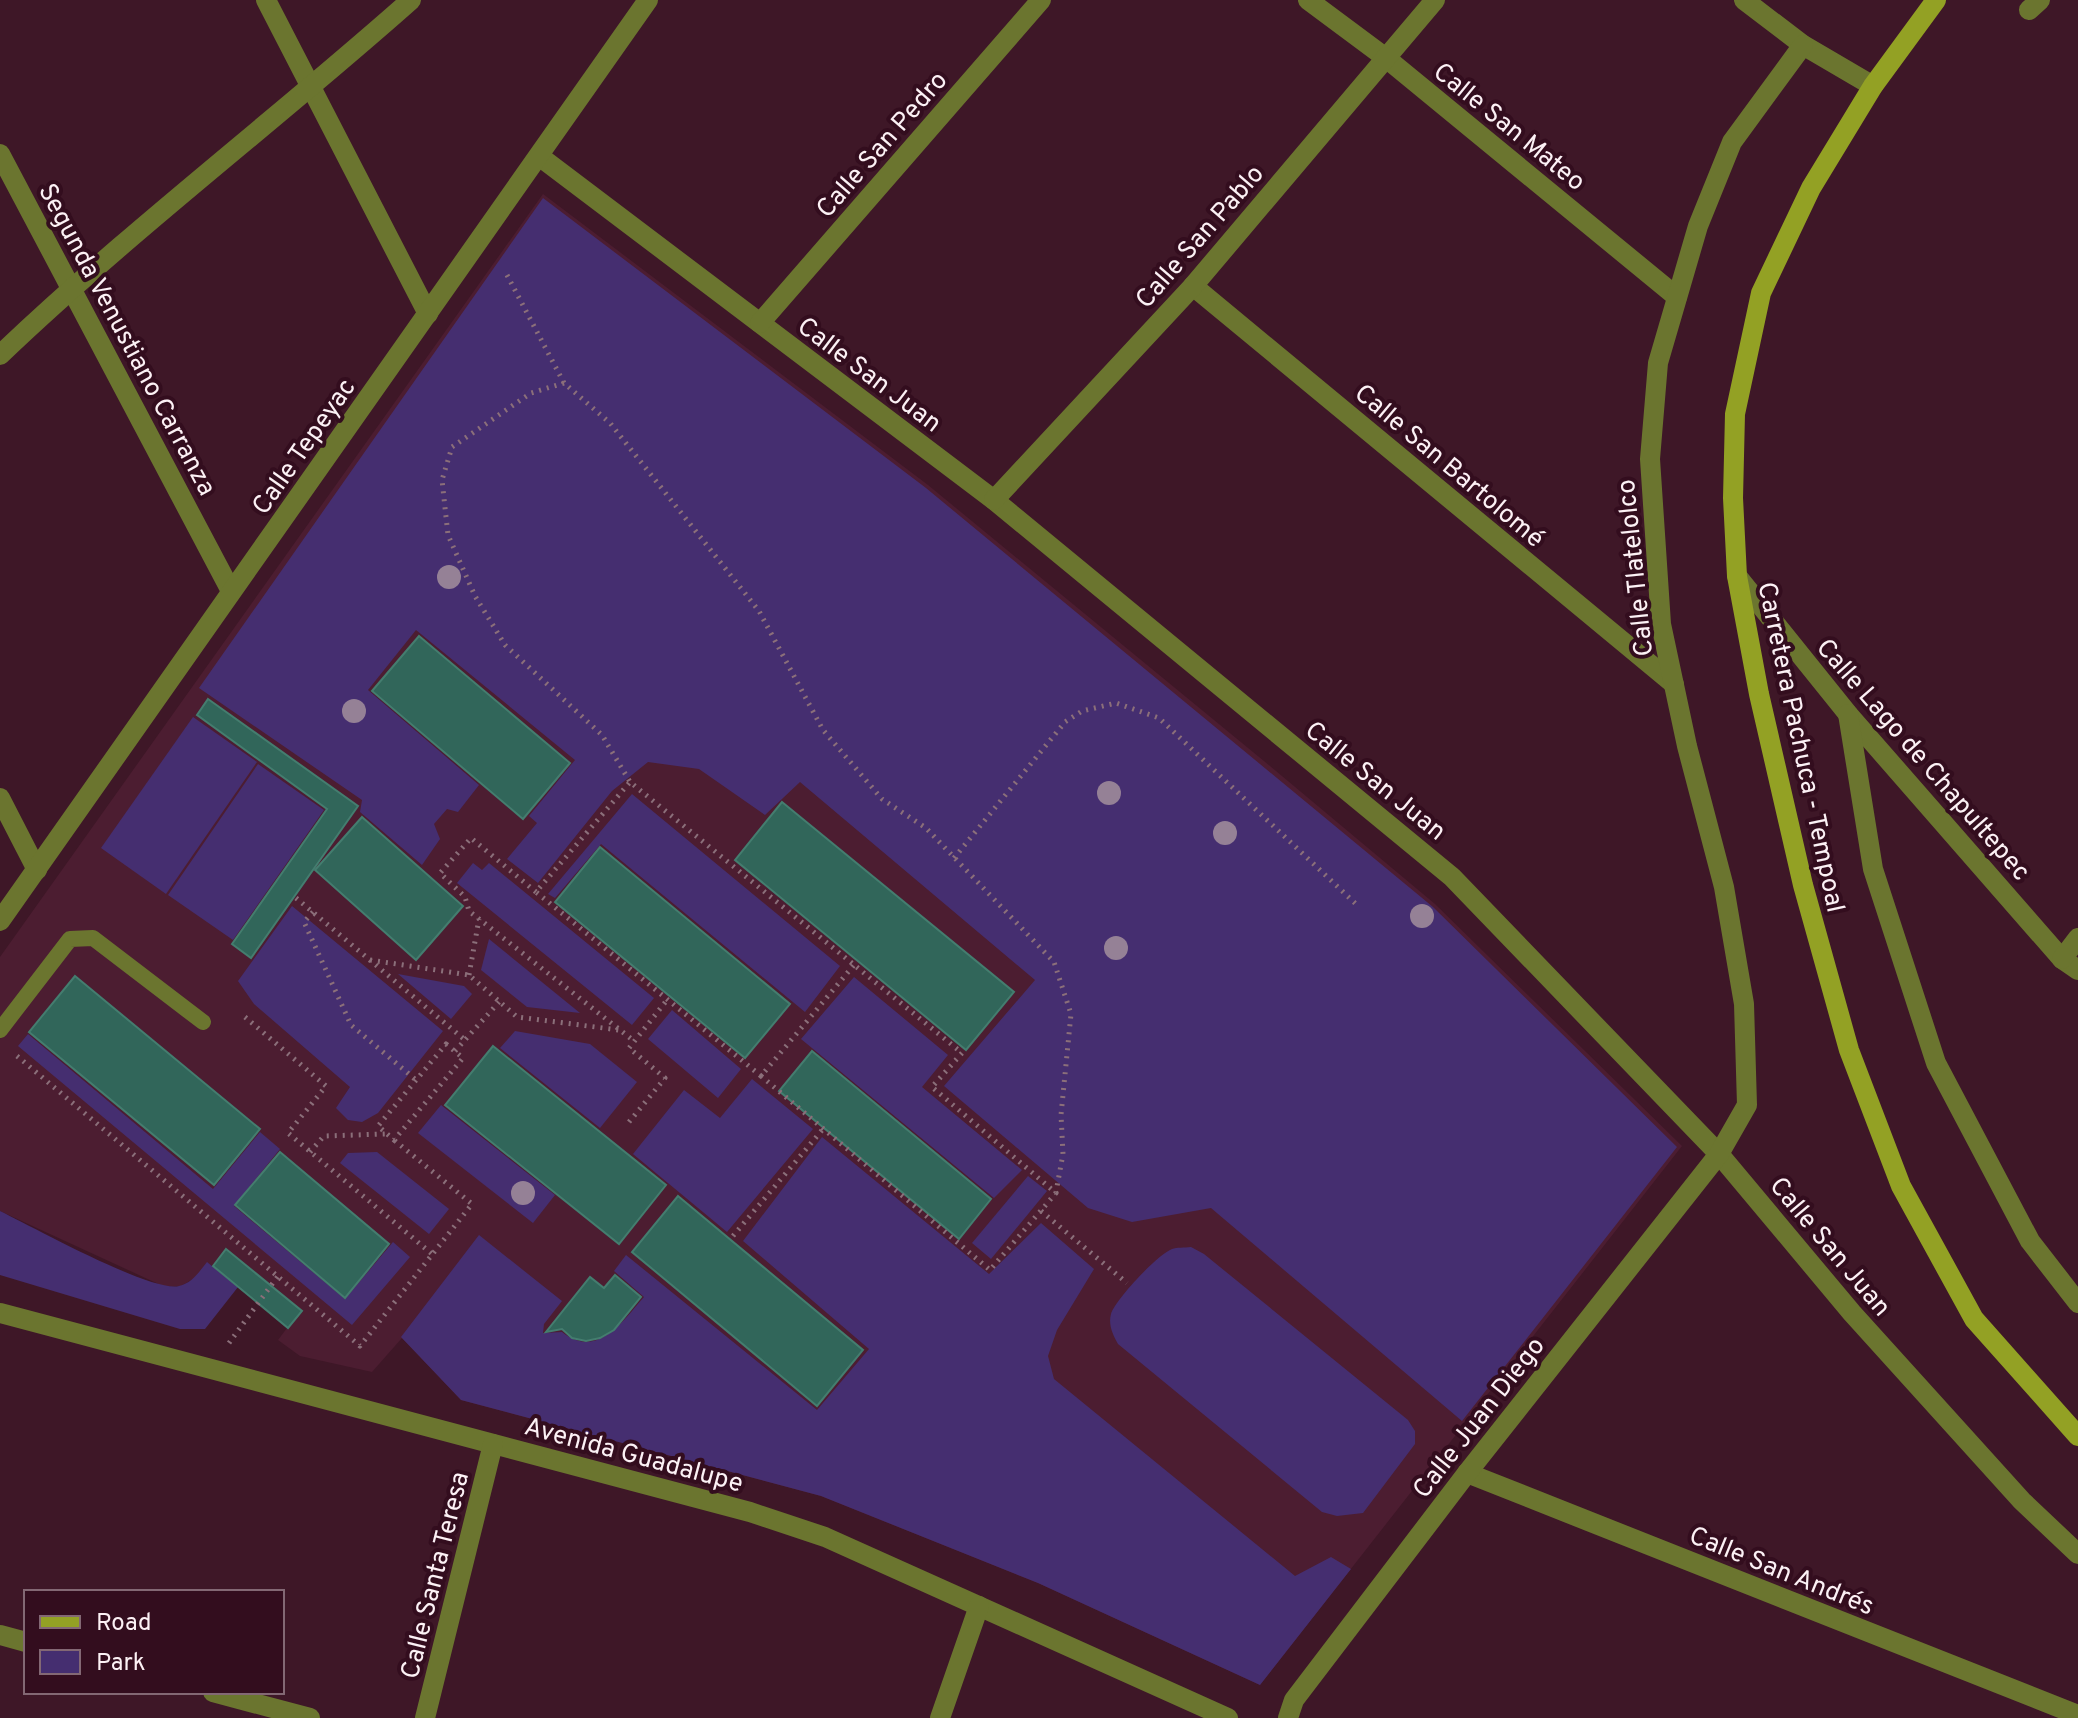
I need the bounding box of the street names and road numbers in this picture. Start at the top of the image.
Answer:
street label: Calle San Mateo [1426,56,1591,199]
street label: Calle San Pedro [810,65,956,226]
street label: Calle San Pablo [1129,159,1272,316]
street label: Segunda Venustiano Carranza [29,178,222,502]
street label: Calle San Juan [790,311,947,441]
street label: Calle Tepeyac [246,373,364,522]
street label: Calle San Bartolomé [1347,378,1550,556]
street label: Calle Tlatelolco [1611,478,1662,658]
street label: Carretera Pachuca - Tempoal [1748,579,1851,916]
street label: Calle Lago de Chapultepec [1808,633,2037,889]
street label: Calle San Juan [1297,715,1452,849]
street label: Calle San Juan [1761,1171,1897,1324]
street label: Calle Juan Diego [1407,1331,1553,1506]
street label: Avenida Guadalupe [520,1411,746,1501]
street label: Calle Santa Teresa [395,1469,478,1683]
street label: Calle San Andrés [1684,1520,1878,1624]

